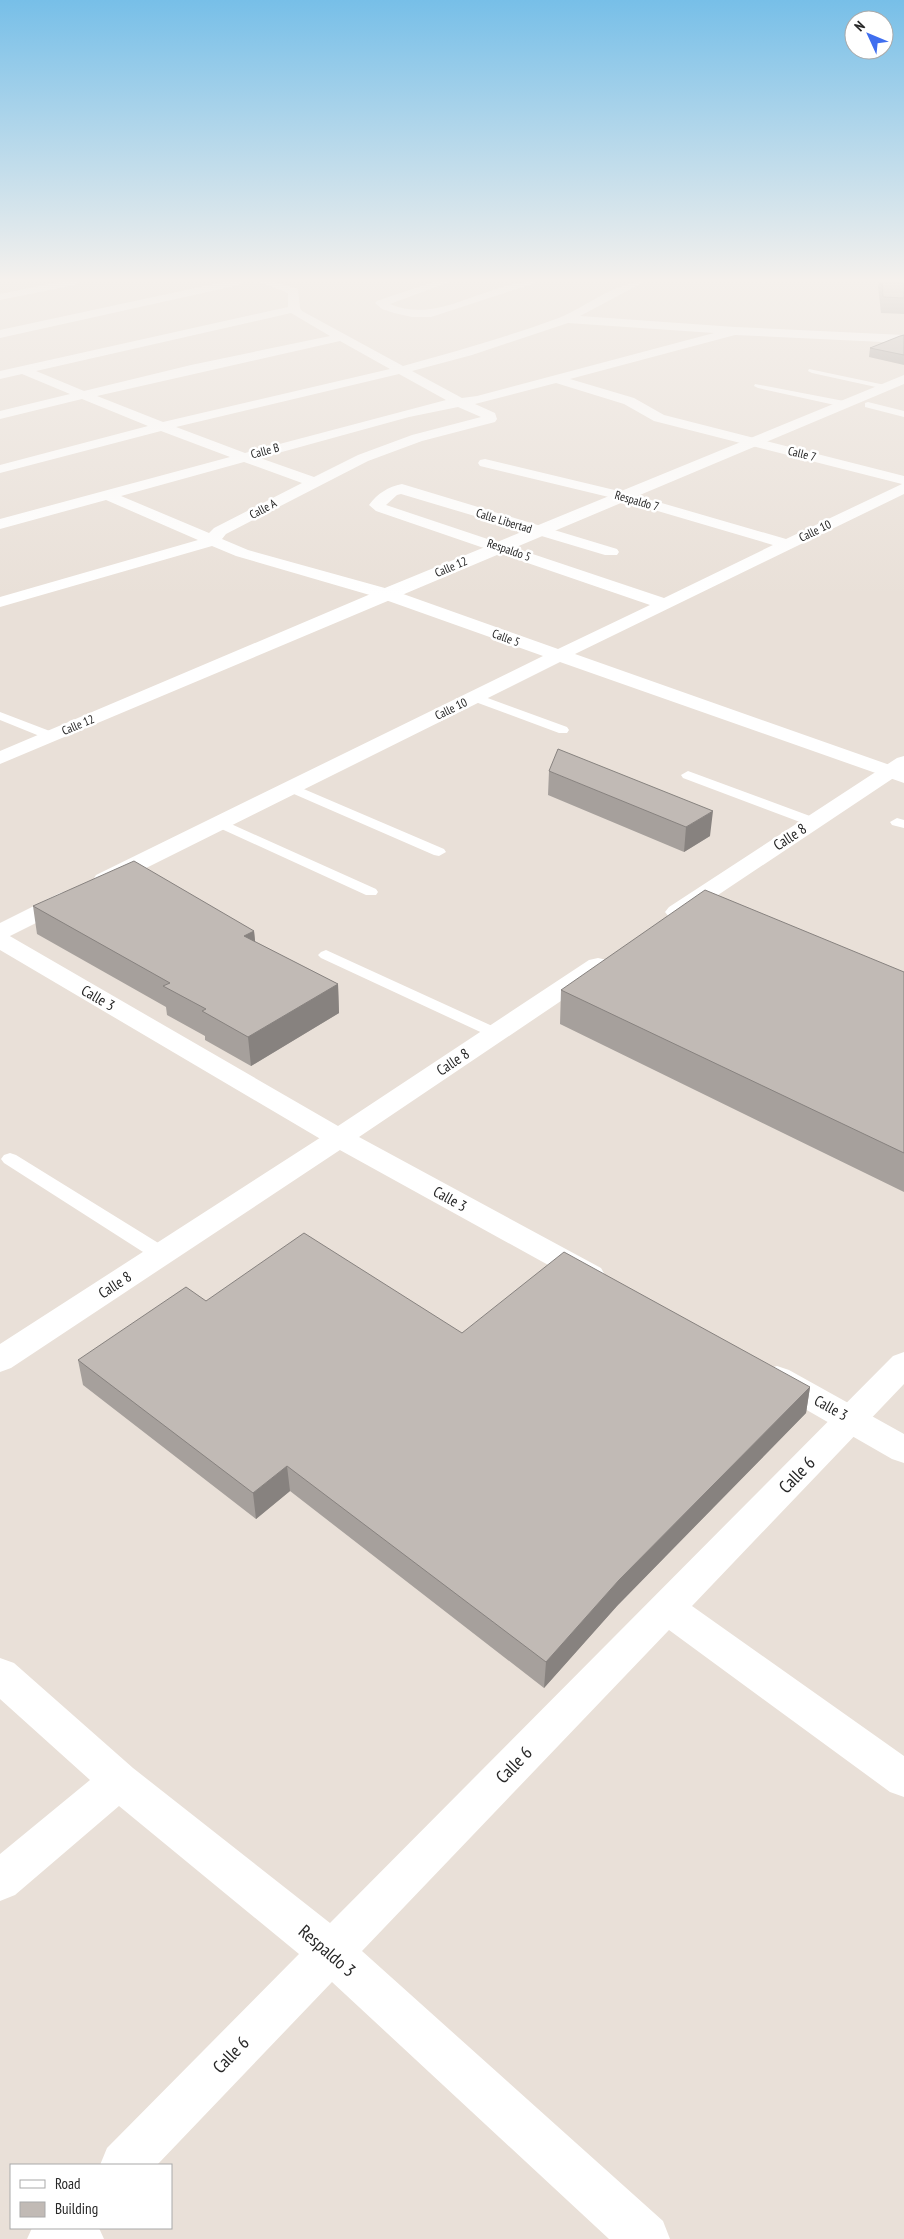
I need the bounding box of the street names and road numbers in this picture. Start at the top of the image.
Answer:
street label: Calle B [249,439,281,462]
street label: Calle 7 [786,443,818,464]
street label: Respaldo 7 [613,487,661,514]
street label: Calle A [247,495,279,522]
street label: Calle Libertad [474,505,534,536]
street label: Calle 10 [796,516,833,545]
street label: Respaldo 5 [485,535,533,564]
street label: Calle 12 [432,553,469,580]
street label: Calle 5 [490,626,522,649]
street label: Calle 10 [432,694,469,723]
street label: Calle 12 [59,711,96,738]
street label: Calle 8 [770,819,810,854]
street label: Calle 3 [78,980,119,1015]
street label: Calle 8 [433,1044,473,1079]
street label: Calle 3 [430,1182,471,1216]
street label: Calle 8 [95,1267,135,1302]
street label: Calle 3 [811,1391,852,1425]
street label: Calle 6 [773,1451,820,1498]
street label: Calle 6 [490,1741,537,1788]
street label: Respaldo 3 [294,1920,361,1982]
street label: Calle 6 [207,2031,254,2078]

